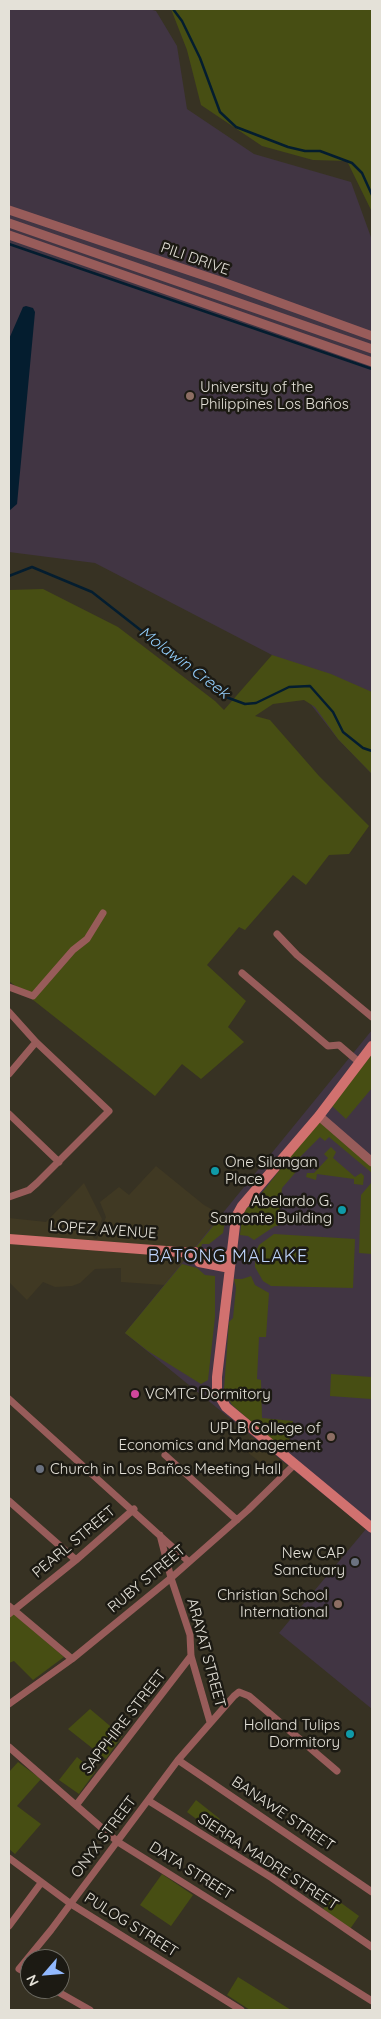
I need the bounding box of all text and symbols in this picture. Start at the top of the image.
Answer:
street label: PILI DRIVE [158,239,232,279]
place label: University of the Philippines Los Baños [200,378,349,413]
marker: University of the Philippines Los Baños [184,390,196,402]
water label: Molawin Creek [135,623,233,703]
place label: One Silangan Place [225,1153,318,1188]
marker: One Silangan Place [209,1165,221,1177]
place label: Abelardo G. Samonte Building [210,1192,332,1227]
marker: Abelardo G. Samonte Building [336,1204,348,1216]
street label: LOPEZ AVENUE [49,1217,157,1243]
district label: BATONG MALAKE [146,1246,310,1268]
place label: VCMTC Dormitory [145,1385,271,1403]
marker: VCMTC Dormitory [129,1388,141,1400]
place label: UPLB College of Economics and Management [119,1419,321,1454]
marker: UPLB College of Economics and Management [325,1431,337,1443]
place label: Church in Los Baños Meeting Hall [50,1460,281,1478]
marker: Church in Los Baños Meeting Hall [34,1463,46,1475]
street label: PEARL STREET [29,1502,119,1582]
street label: RUBY STREET [104,1541,190,1617]
place label: New CAP Sanctuary [274,1544,345,1579]
marker: New CAP Sanctuary [349,1556,361,1568]
place label: Christian School International [217,1586,328,1621]
street label: ARAYAT STREET [183,1596,229,1710]
marker: Christian School International [332,1598,344,1610]
street label: SAPPHIRE STREET [78,1666,170,1778]
place label: Holland Tulips Dormitory [244,1716,340,1751]
marker: Holland Tulips Dormitory [344,1728,356,1740]
street label: BANAWE STREET [228,1773,338,1855]
street label: ONYX STREET [67,1793,141,1881]
street label: SIERRA MADRE STREET [194,1810,342,1914]
street label: DATA STREET [146,1838,236,1904]
street label: PULOG STREET [81,1889,181,1961]
north arrow [20,1949,70,1999]
text: N [22,1972,43,1989]

